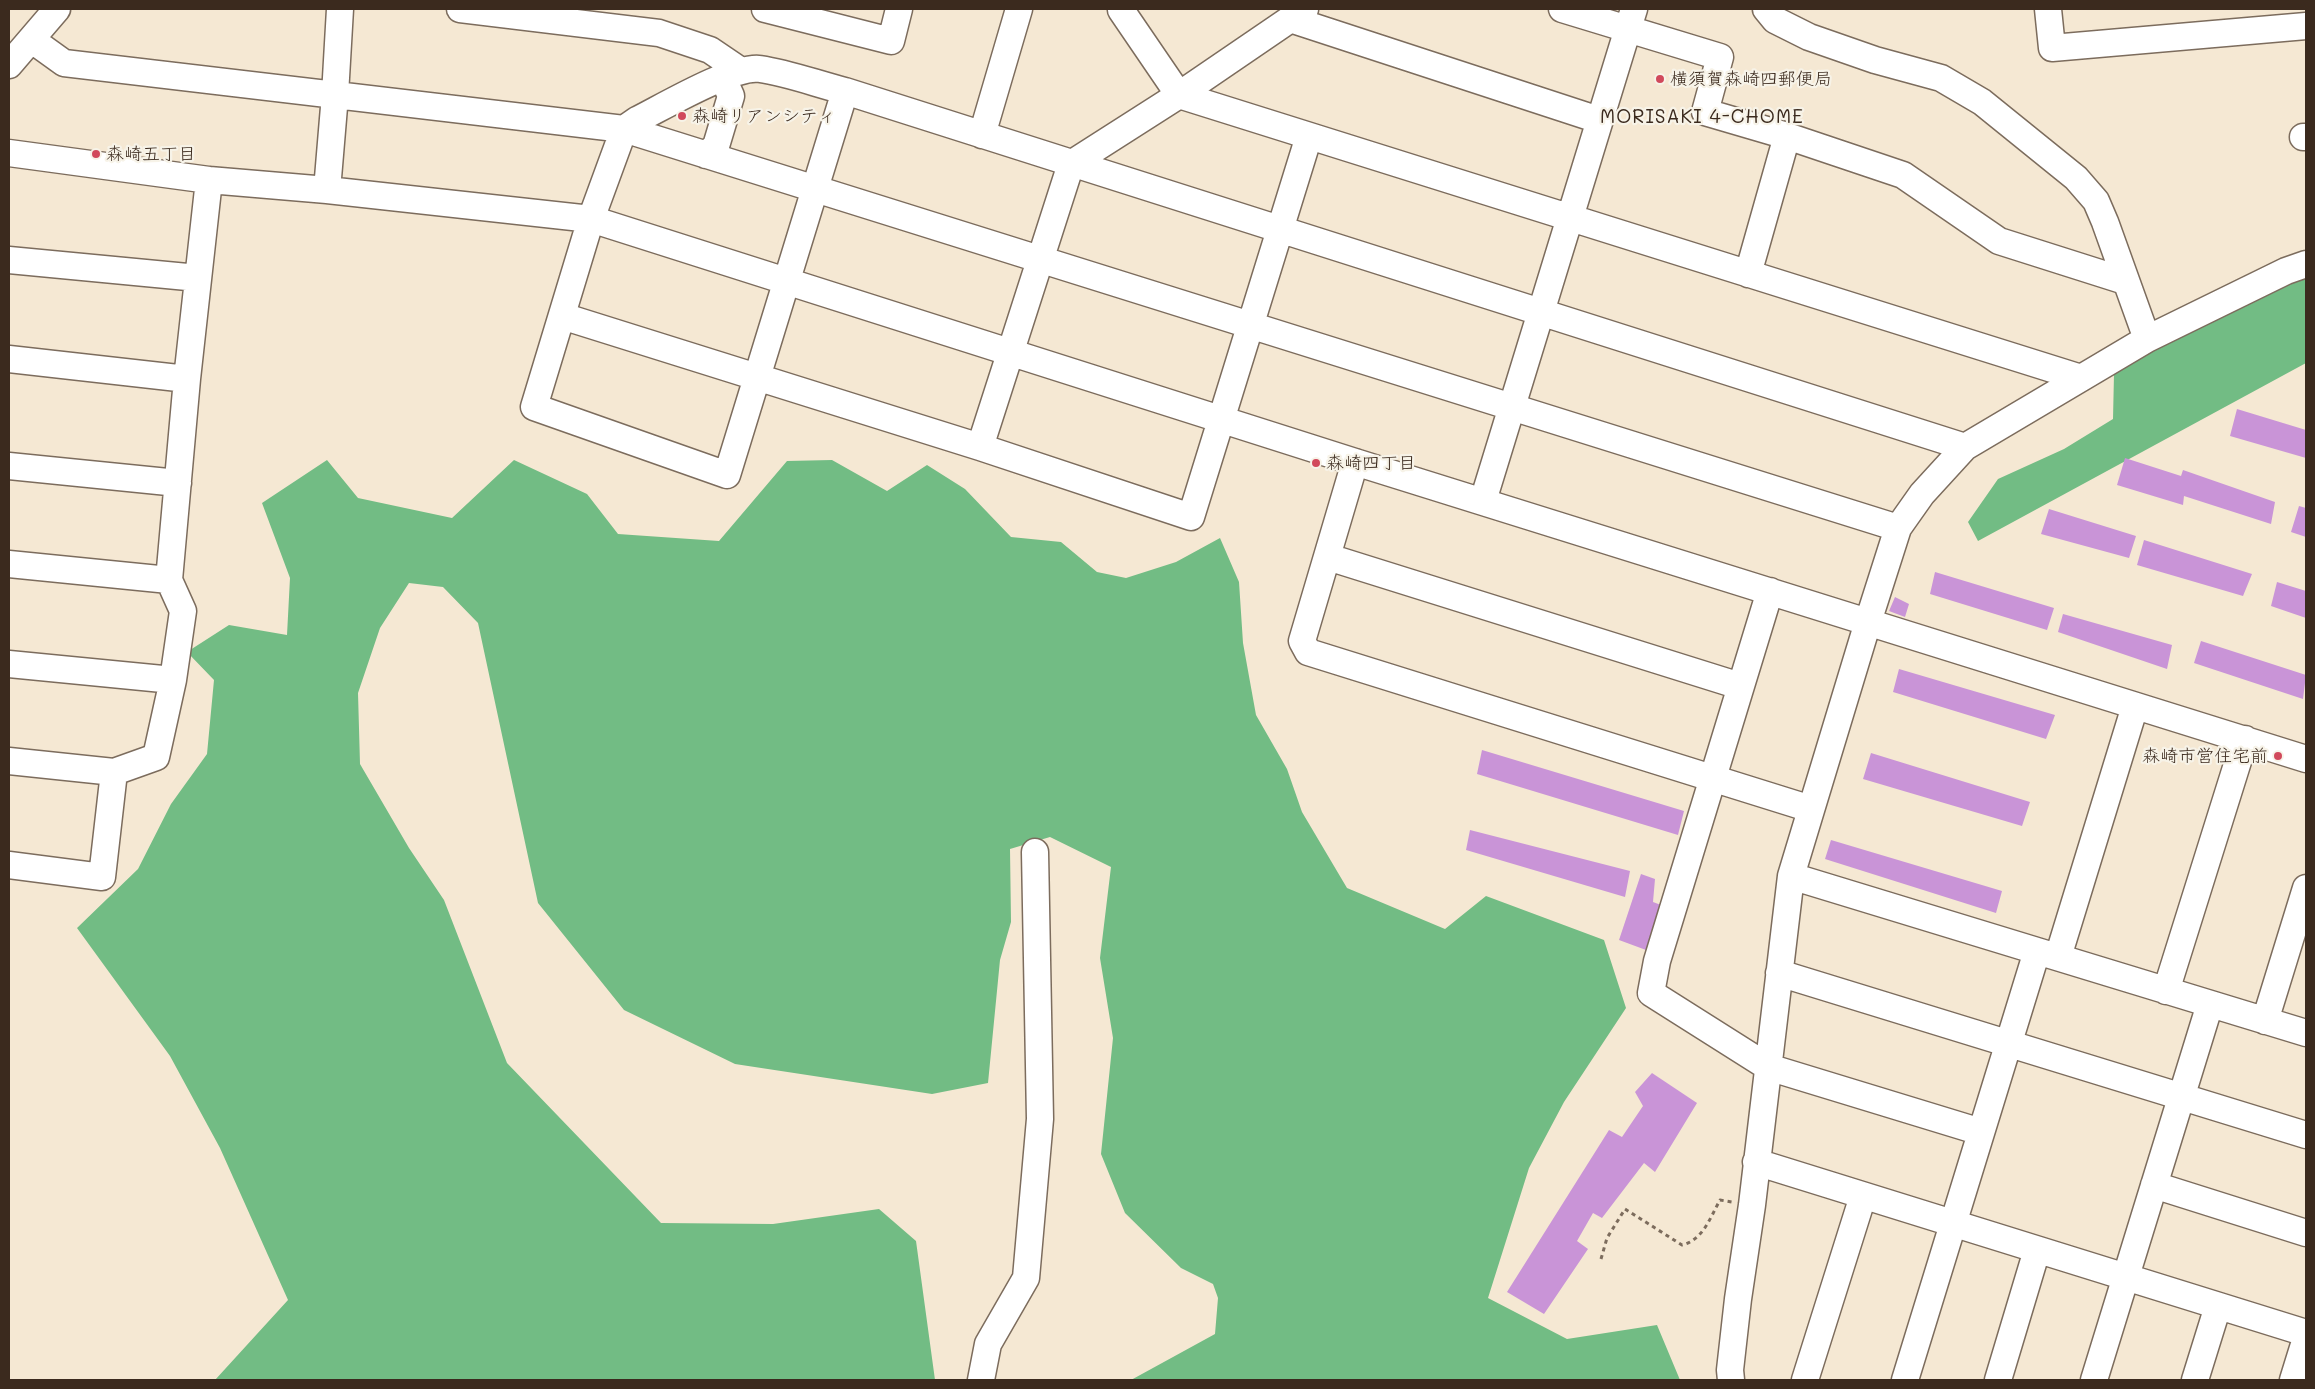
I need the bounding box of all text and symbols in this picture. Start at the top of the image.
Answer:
place label: 横須賀森崎四郵便局 [1670,68,1832,90]
marker: 横須賀森崎四郵便局 [1654,73,1666,85]
place label: 森崎リアンシティ [692,105,836,127]
district label: MORISAKI 4-CHOME [1598,106,1806,128]
marker: 森崎リアンシティ [676,110,688,122]
place label: 森崎五丁目 [106,143,196,165]
marker: 森崎五丁目 [90,148,102,160]
place label: 森崎四丁目 [1326,452,1416,474]
marker: 森崎四丁目 [1310,457,1322,469]
place label: 森崎市営住宅前 [2142,745,2268,767]
marker: 森崎市営住宅前 [2272,750,2284,762]

